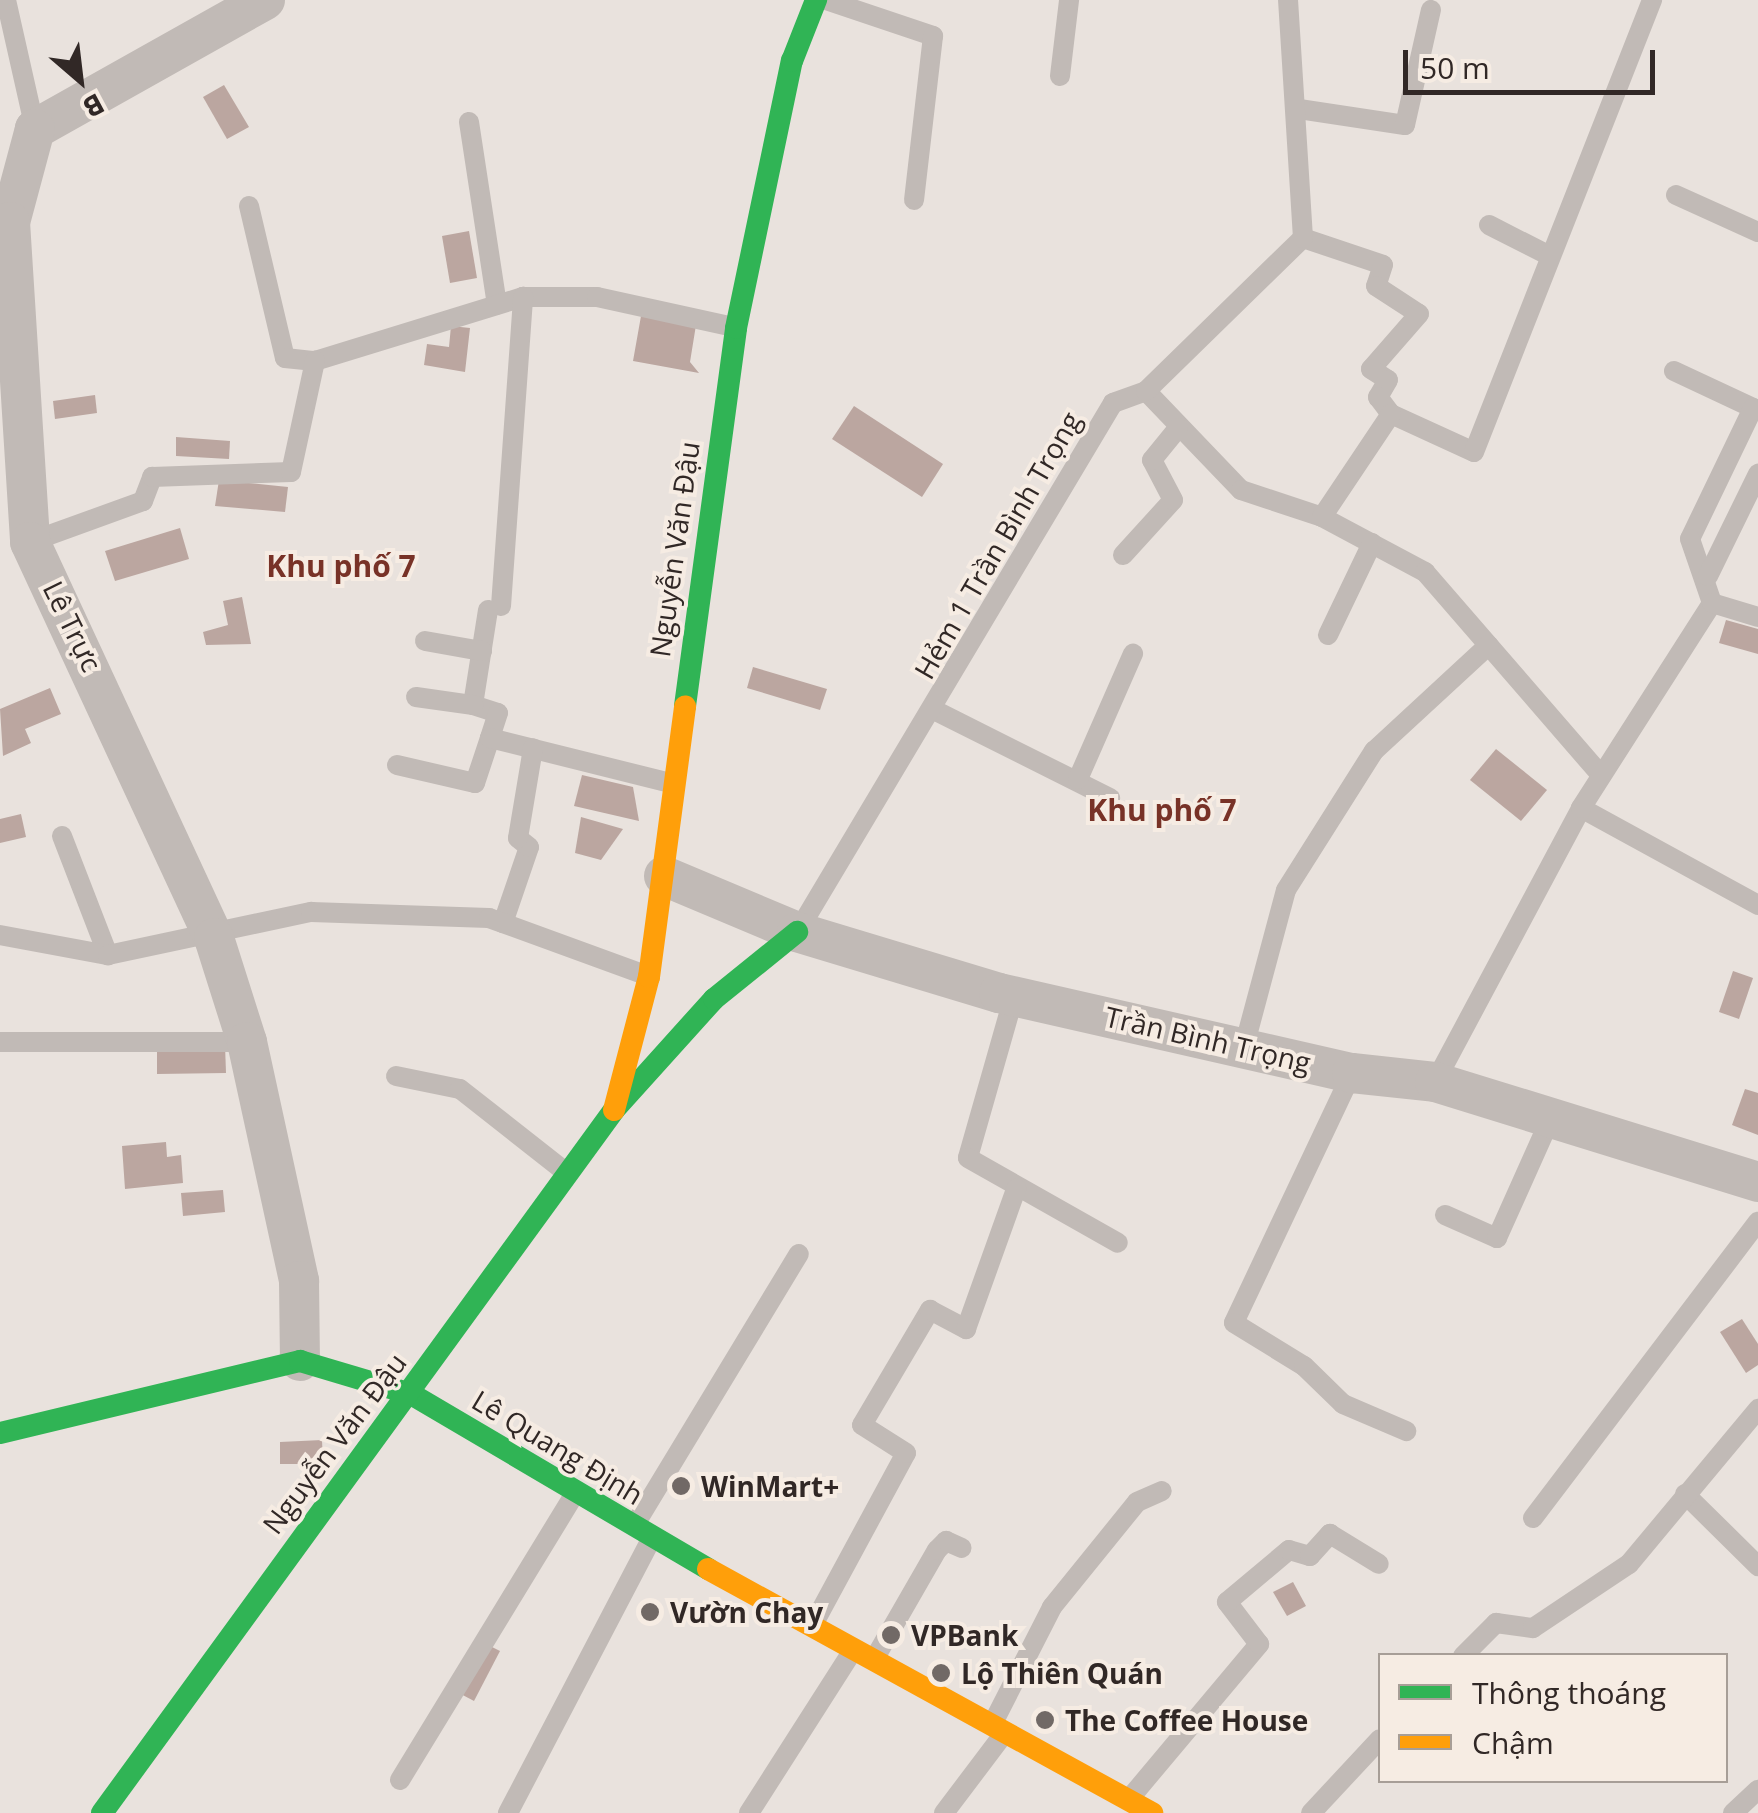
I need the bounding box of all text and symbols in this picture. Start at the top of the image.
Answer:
north arrow [30,30,130,130]
scale bar [1408,30,1660,92]
text: 50 m [1420,47,1490,88]
text: B [77,85,111,128]
street label: Hẻm 1 Trần Bình Trọng [907,406,1087,684]
street label: Nguyễn Văn Đậu [642,439,706,659]
district label: Khu phố 7 [266,548,416,584]
street label: Lê Trực [37,575,109,677]
district label: Khu phố 7 [1087,792,1237,828]
street label: Trần Bình Trọng [1102,999,1314,1079]
street label: Nguyễn Văn Đậu [255,1346,413,1540]
street label: Lê Quang Định [466,1383,650,1511]
place label: WinMart+ [701,1469,839,1503]
marker: WinMart+ [670,1475,692,1497]
place label: Vườn Chay [670,1595,823,1629]
marker: Vườn Chay [639,1601,661,1623]
place label: VPBank [911,1618,1018,1652]
marker: VPBank [880,1624,902,1646]
legend [1378,1653,1728,1783]
place label: Lộ Thiên Quán [961,1656,1163,1690]
marker: Lộ Thiên Quán [930,1662,952,1684]
text: Thông thoáng [1472,1672,1666,1713]
place label: The Coffee House [1065,1703,1308,1737]
marker: The Coffee House [1034,1709,1056,1731]
text: Chậm [1472,1722,1554,1763]

